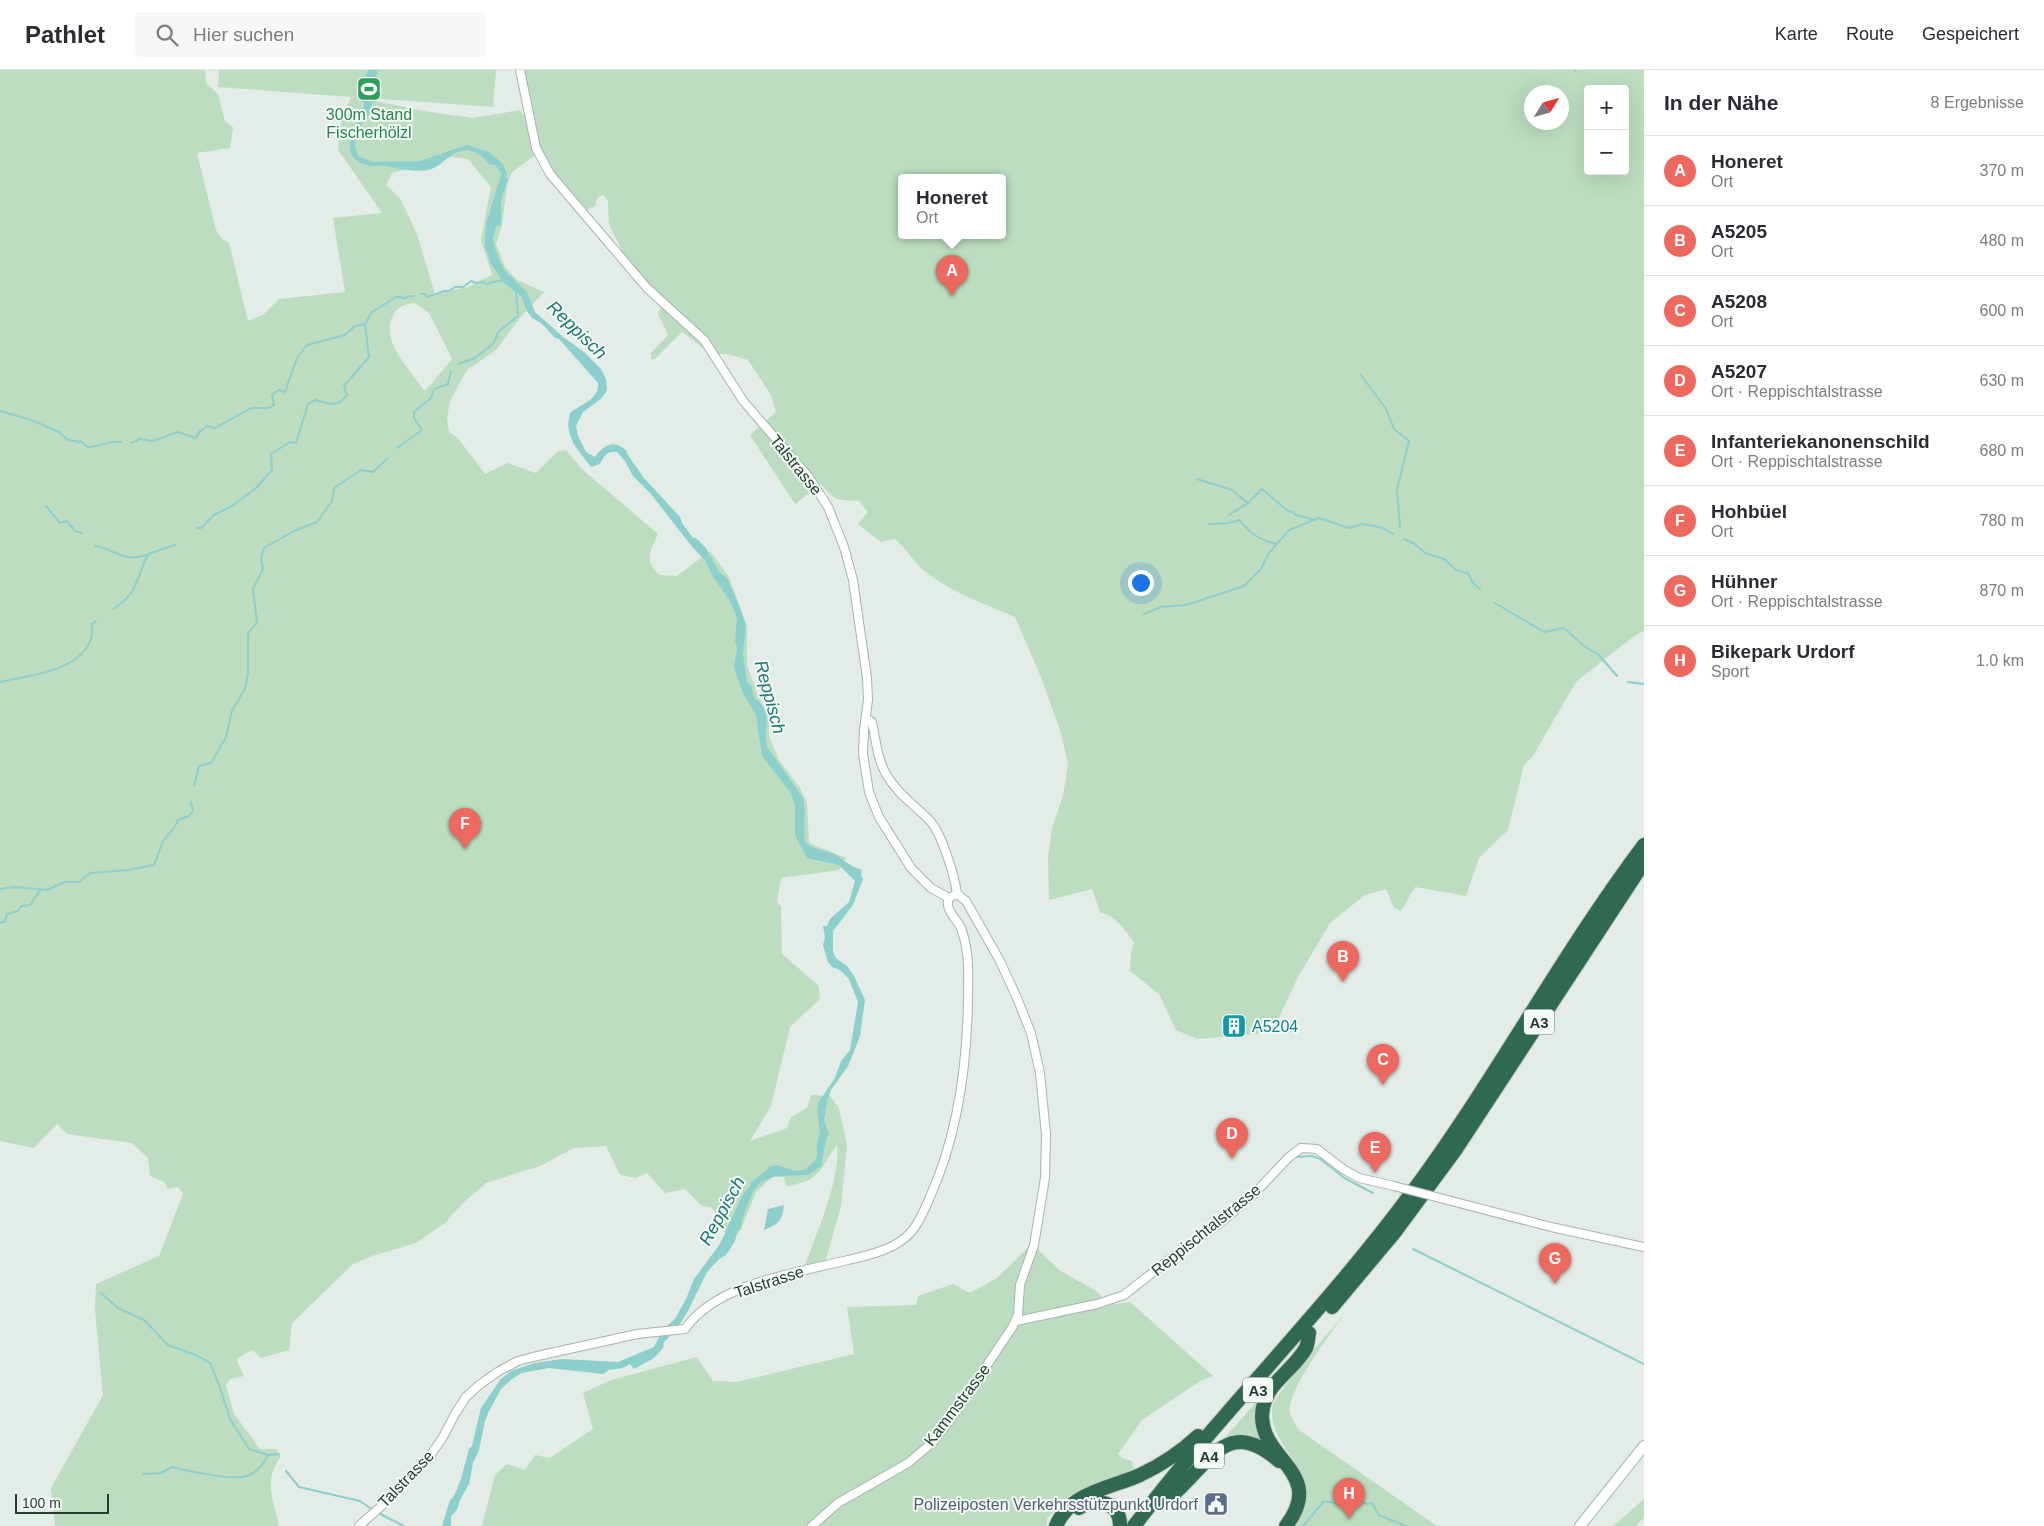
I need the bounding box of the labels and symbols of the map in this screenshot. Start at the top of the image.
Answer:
sports icon: 300m Stand Fischerhölzl [356,76,382,102]
north arrow [1524,85,1569,130]
place label: 300m Stand Fischerhölzl [326,106,412,141]
pin: A [936,255,968,296]
water label: Reppisch [543,297,611,363]
street label: Talstrasse [767,432,825,498]
your location [1128,570,1154,596]
water label: Reppisch [751,658,789,736]
pin: F [449,808,481,849]
pin: B [1327,941,1359,982]
road number: A3 [1524,1010,1554,1034]
building icon: A5204 [1221,1013,1247,1039]
place label: A5204 [1252,1018,1298,1035]
pin: C [1367,1044,1399,1085]
pin: D [1216,1118,1248,1159]
pin: E [1359,1132,1391,1173]
water label: Reppisch [695,1173,749,1249]
street label: Reppischtalstrasse [1148,1181,1264,1279]
pin: G [1539,1243,1571,1284]
street label: Talstrasse [732,1263,806,1301]
street label: Kammstrasse [921,1361,993,1449]
road number: A3 [1243,1378,1273,1402]
road number: A4 [1194,1444,1224,1468]
street label: Talstrasse [375,1447,437,1511]
pin: H [1333,1478,1365,1519]
scale bar [15,1491,109,1514]
public building icon: Polizeiposten Verkehrsstützpunkt Urdorf [1203,1491,1229,1517]
place label: Polizeiposten Verkehrsstützpunkt Urdorf [913,1496,1199,1513]

